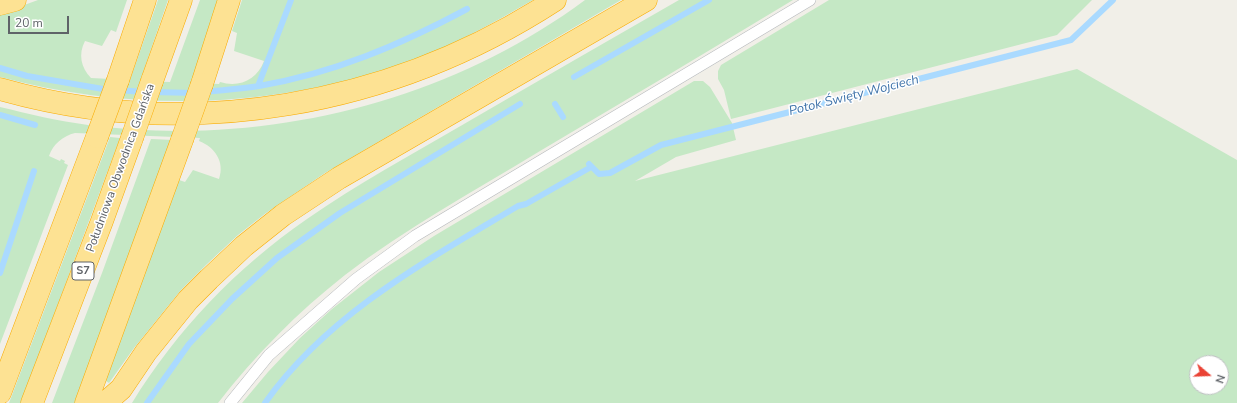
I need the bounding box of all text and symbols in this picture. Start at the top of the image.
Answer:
scale bar [10,8,71,34]
text: 20 m [15,15,43,31]
water label: Potok Święty Wojciech [787,72,921,120]
street label: Południowa Obwodnica Gdańska [84,82,158,254]
road number: S7 [72,262,94,280]
north arrow [1189,355,1229,395]
text: N [1211,372,1228,385]

